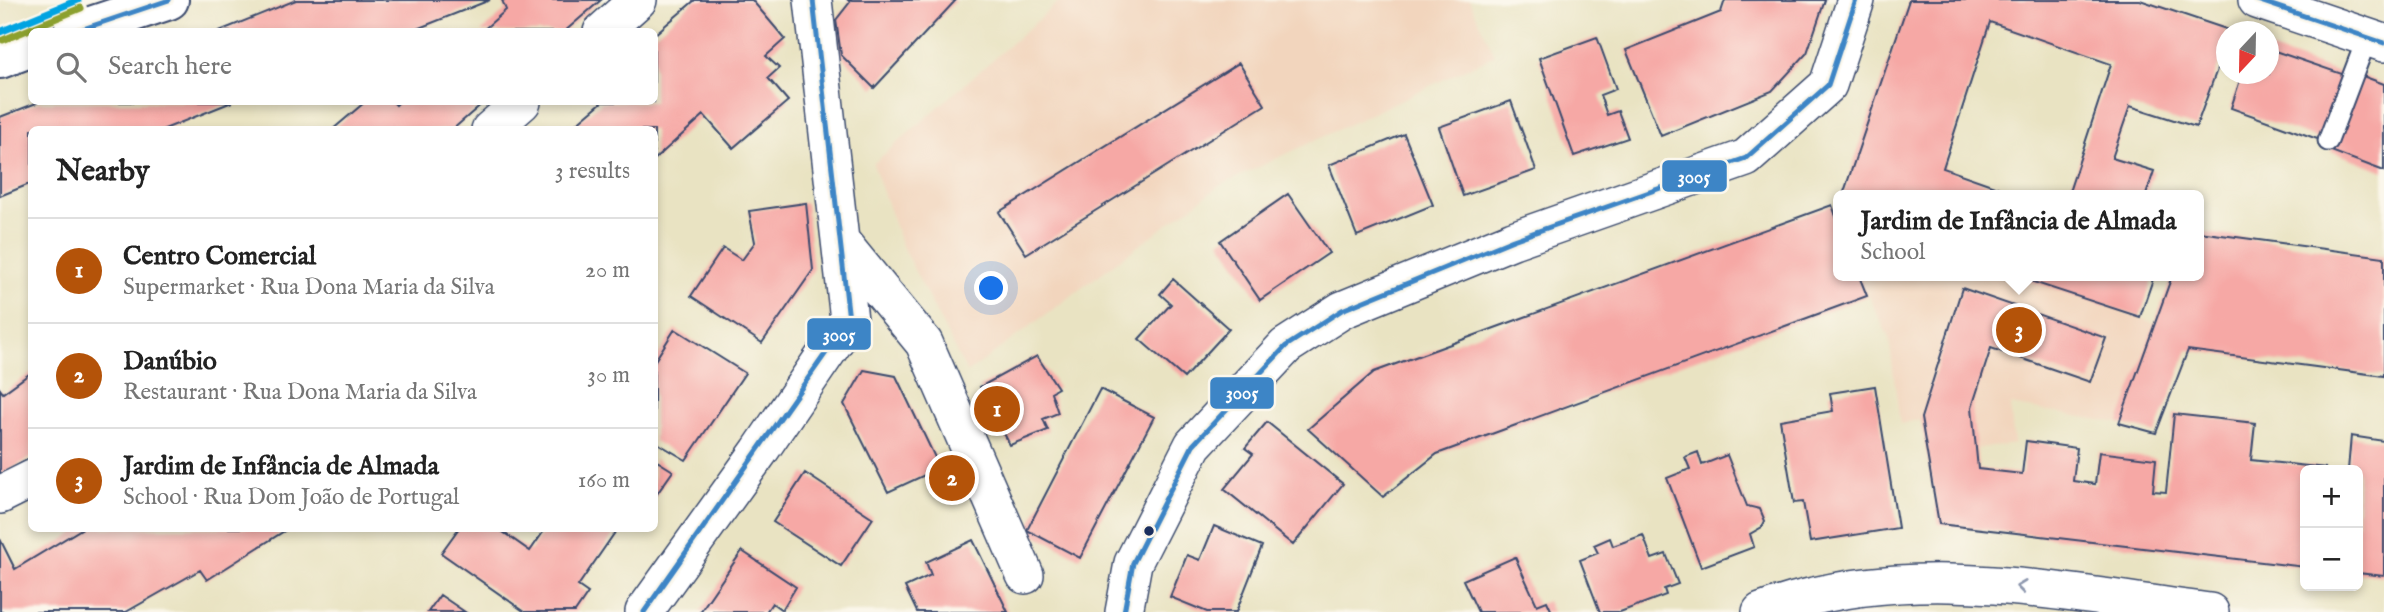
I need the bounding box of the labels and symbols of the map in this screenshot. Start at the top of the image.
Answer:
north arrow [2216,21,2279,84]
line badge: 3005 [1661,159,1728,193]
text: 3005 [1678,166,1710,190]
your location [974,271,1008,305]
pin: 3 [1996,304,2042,356]
line badge: 3005 [806,317,872,351]
text: 3005 [823,324,855,348]
line badge: 3005 [1209,376,1275,410]
text: 3005 [1226,382,1258,406]
pin: 1 [974,383,1020,435]
pin: 2 [929,452,975,504]
unlabelled marker [1142,524,1156,538]
one-way arrow [2015,580,2027,595]

